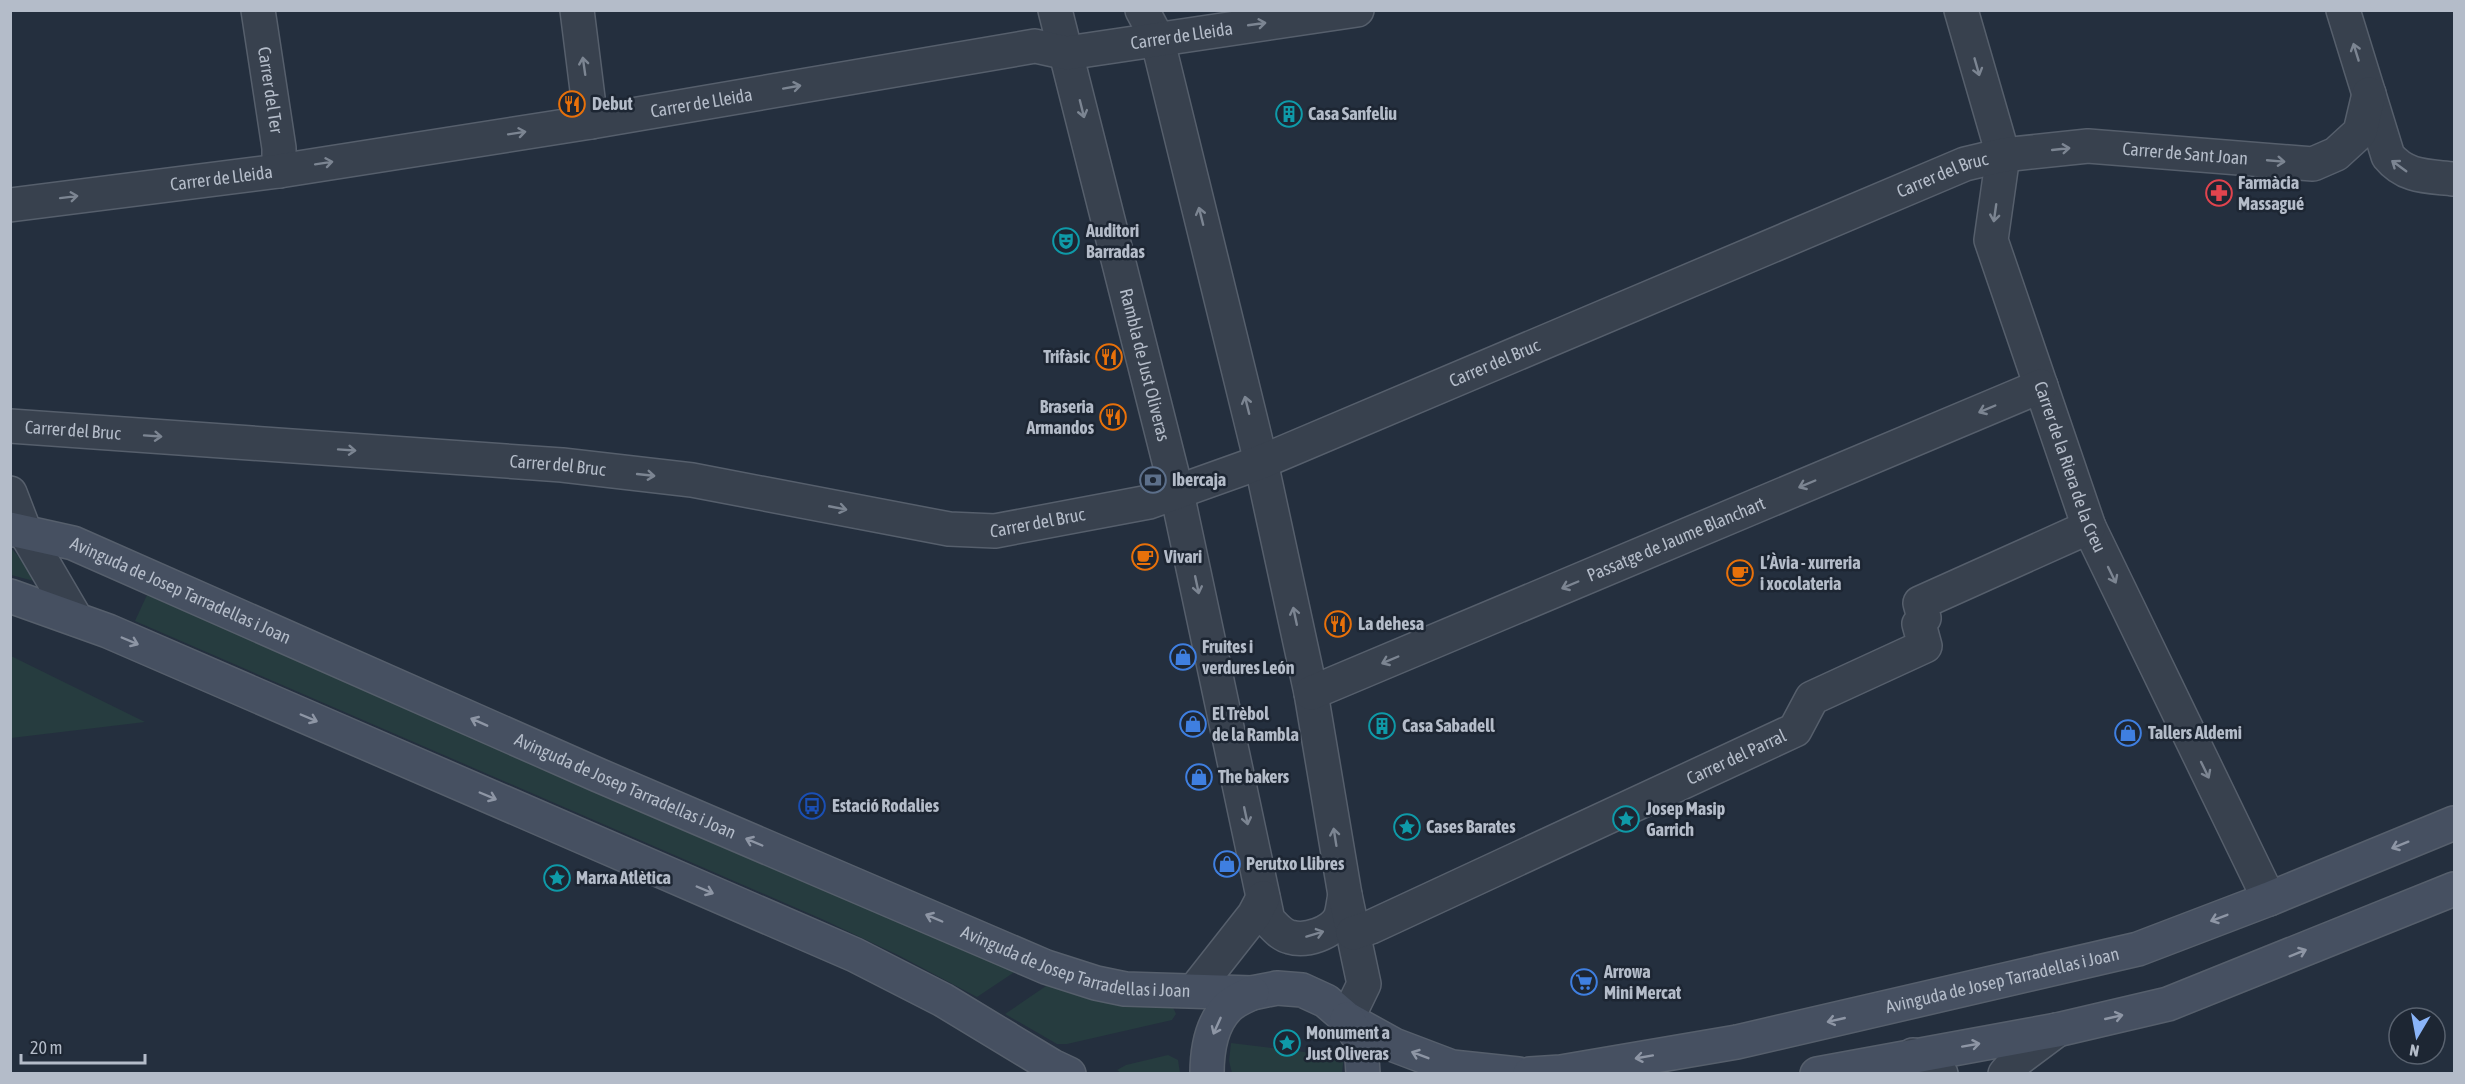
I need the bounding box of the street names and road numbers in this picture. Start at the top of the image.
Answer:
street label: Carrer de Lleida [1129,18,1234,53]
street label: Carrer del Ter [254,45,288,135]
street label: Carrer de Lleida [649,84,754,122]
street label: Carrer de Sant Joan [2122,138,2249,169]
street label: Carrer del Bruc [1893,148,1990,202]
street label: Carrer de Lleida [169,161,274,195]
street label: Rambla de Just Oliveras [1116,286,1174,443]
street label: Carrer del Bruc [1446,334,1543,391]
street label: Carrer de la Riera de la Creu [2030,379,2111,556]
street label: Carrer del Bruc [24,416,122,444]
street label: Carrer del Bruc [509,450,607,480]
street label: Passatge de Jaume Blanchart [1584,492,1768,586]
street label: Carrer del Bruc [990,503,1087,541]
street label: Avinguda de Josep Tarradellas i Joan [67,532,294,648]
street label: Carrer del Parral [1683,724,1790,789]
street label: Avinguda de Josep Tarradellas i Joan [512,729,739,843]
street label: Avinguda de Josep Tarradellas i Joan [958,921,1191,1001]
street label: Avinguda de Josep Tarradellas i Joan [1883,943,2121,1017]

